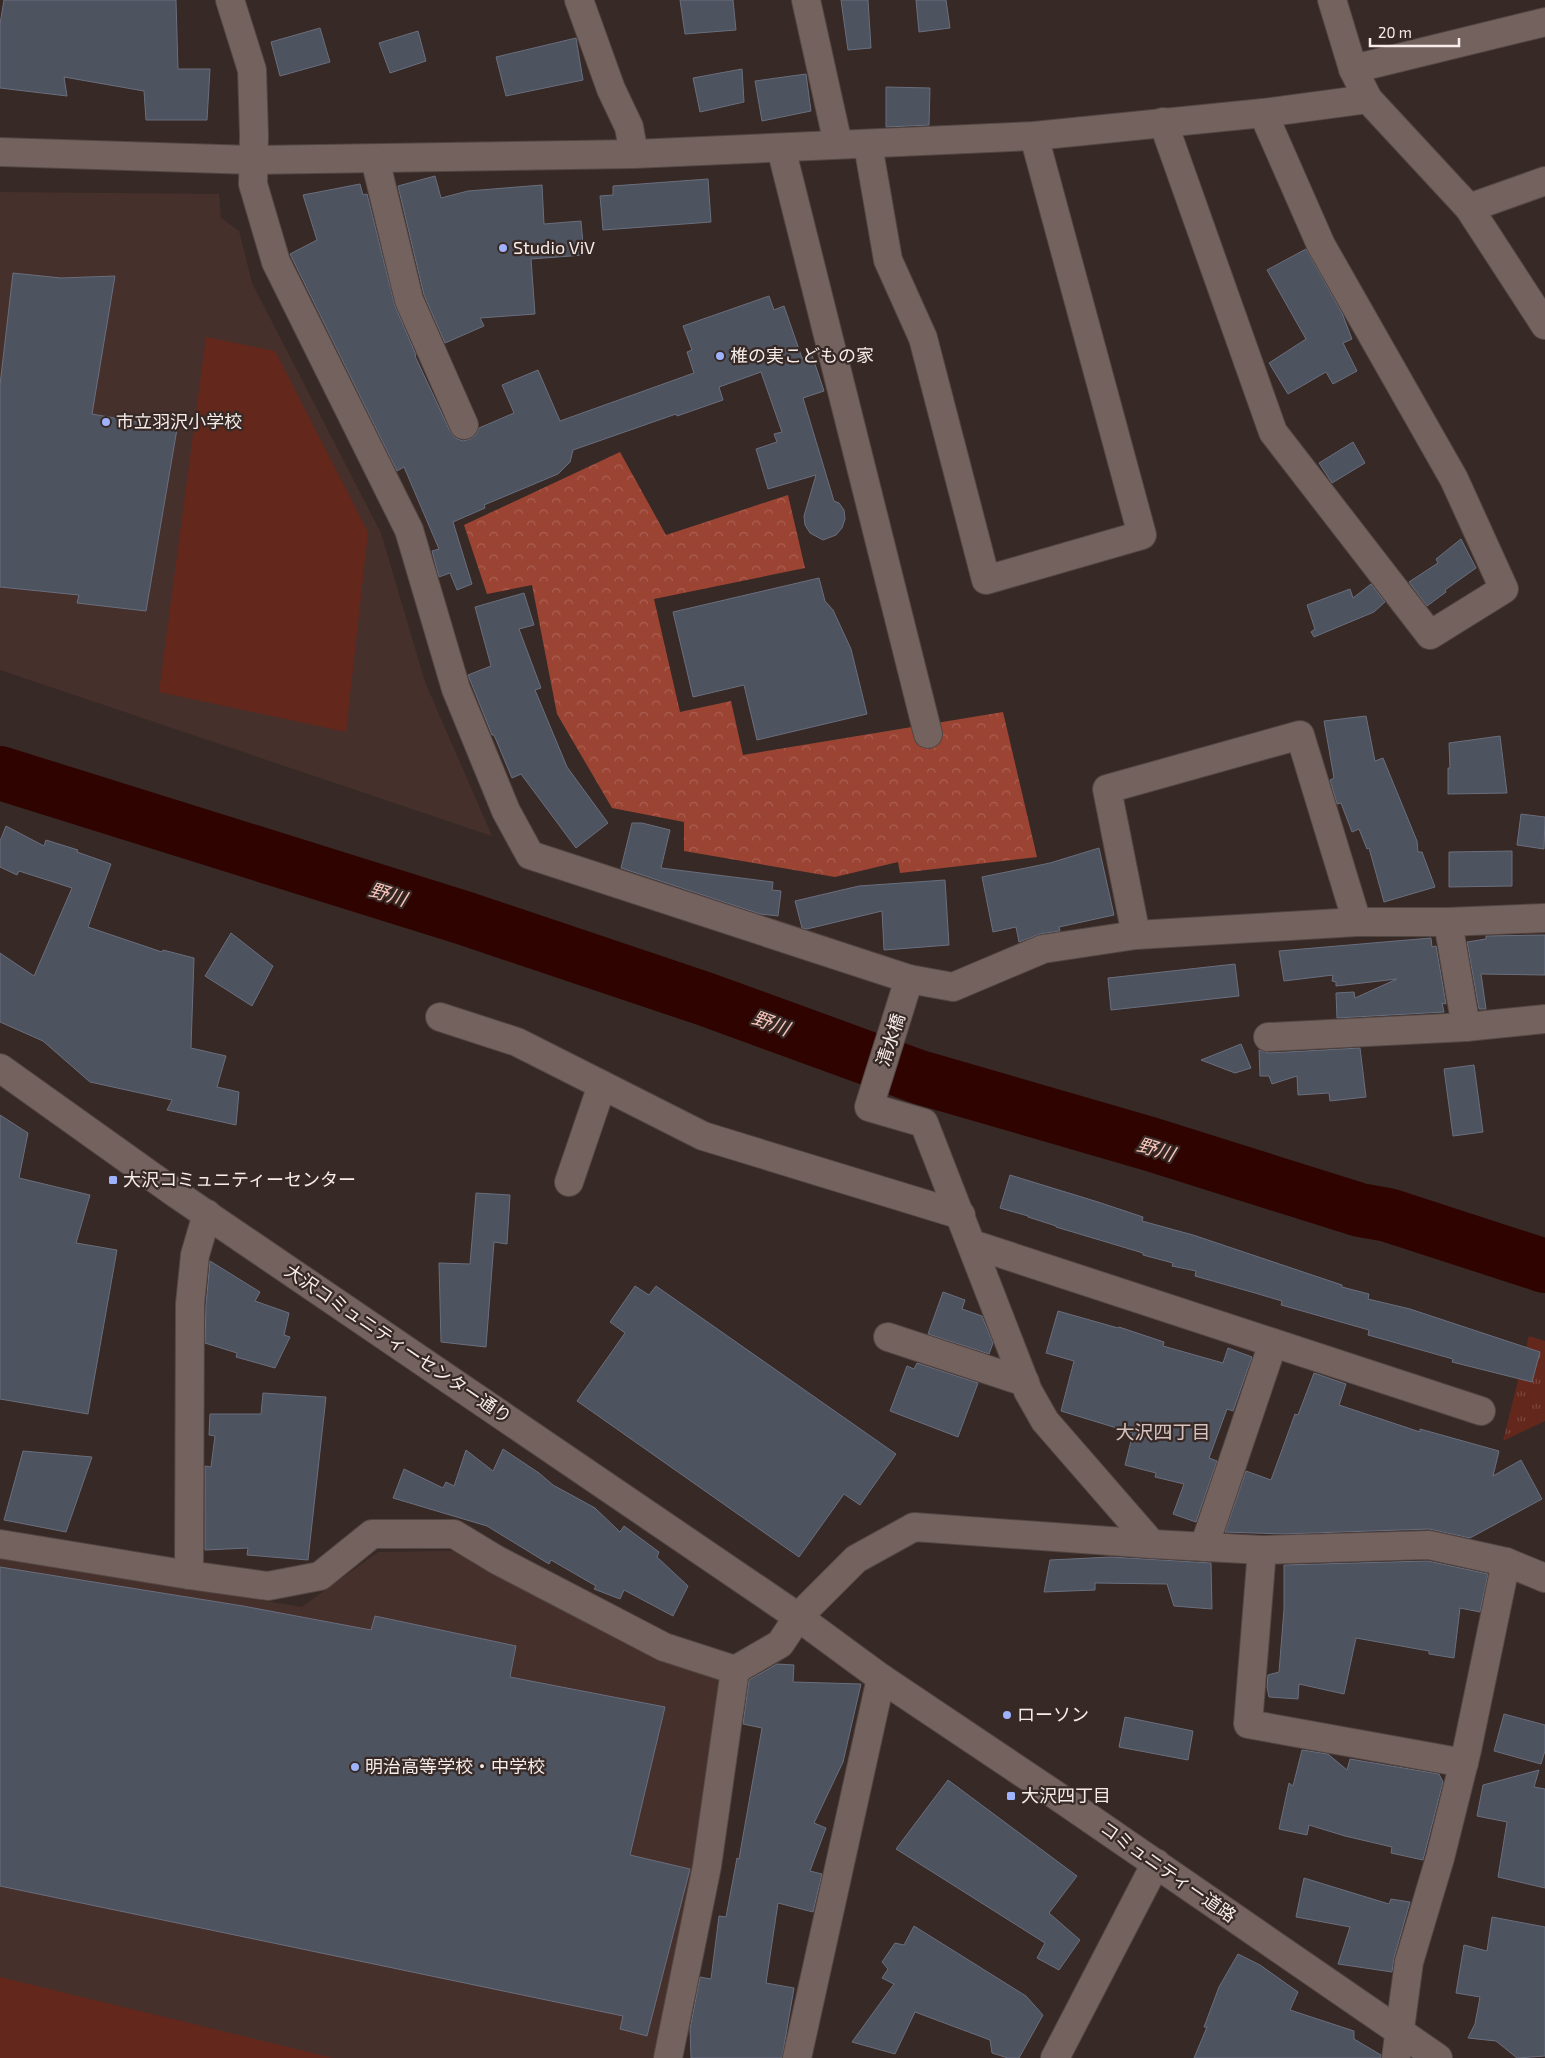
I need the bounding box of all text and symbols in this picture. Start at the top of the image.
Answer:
scale bar [1370,15,1459,47]
text: 20 m [1378,23,1412,41]
place label: Studio ViV [513,236,595,258]
marker: Studio ViV [497,242,509,254]
place label: 椎の実こどもの家 [730,344,874,366]
marker: 椎の実こどもの家 [714,350,726,362]
place label: 市立羽沢小学校 [116,410,242,432]
marker: 市立羽沢小学校 [100,416,112,428]
water label: 野川 [367,877,412,911]
water label: 野川 [749,1005,795,1041]
street label: 清水橋 [871,1011,909,1069]
water label: 野川 [1135,1132,1180,1166]
place label: 大沢コミュニティーセンター [123,1168,356,1190]
marker: 大沢コミュニティーセンター [107,1174,119,1186]
street label: 大沢コミュニティーセンター通り [281,1259,516,1427]
district label: 大沢四丁目 [1115,1420,1211,1443]
place label: ローソン [1017,1703,1089,1725]
marker: ローソン [1001,1709,1013,1721]
place label: 明治高等学校・中学校 [365,1755,545,1777]
marker: 明治高等学校・中学校 [349,1761,361,1773]
place label: 大沢四丁目 [1021,1784,1111,1806]
marker: 大沢四丁目 [1005,1790,1017,1802]
street label: コミュニティー道路 [1096,1816,1241,1926]

